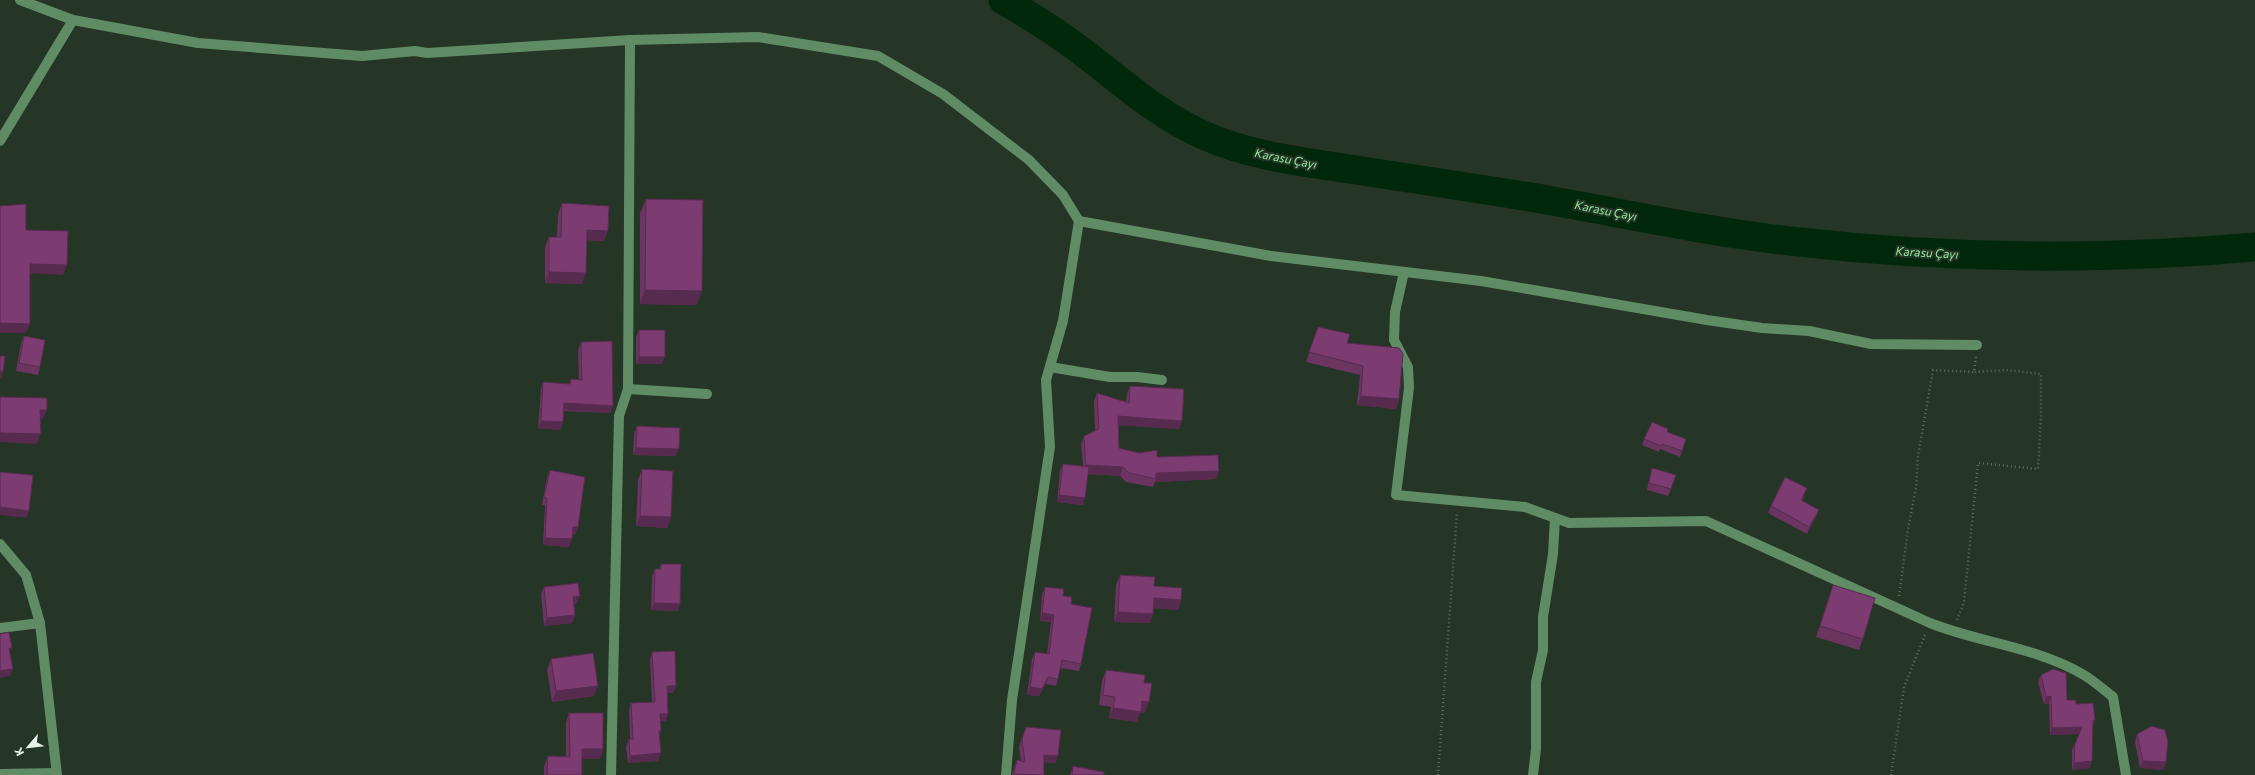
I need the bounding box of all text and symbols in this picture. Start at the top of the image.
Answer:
water label: Karasu Çayı [1254,145,1318,171]
water label: Karasu Çayı [1574,197,1638,223]
water label: Karasu Çayı [1895,243,1959,261]
north arrow [8,727,48,767]
text: K [11,745,26,758]

